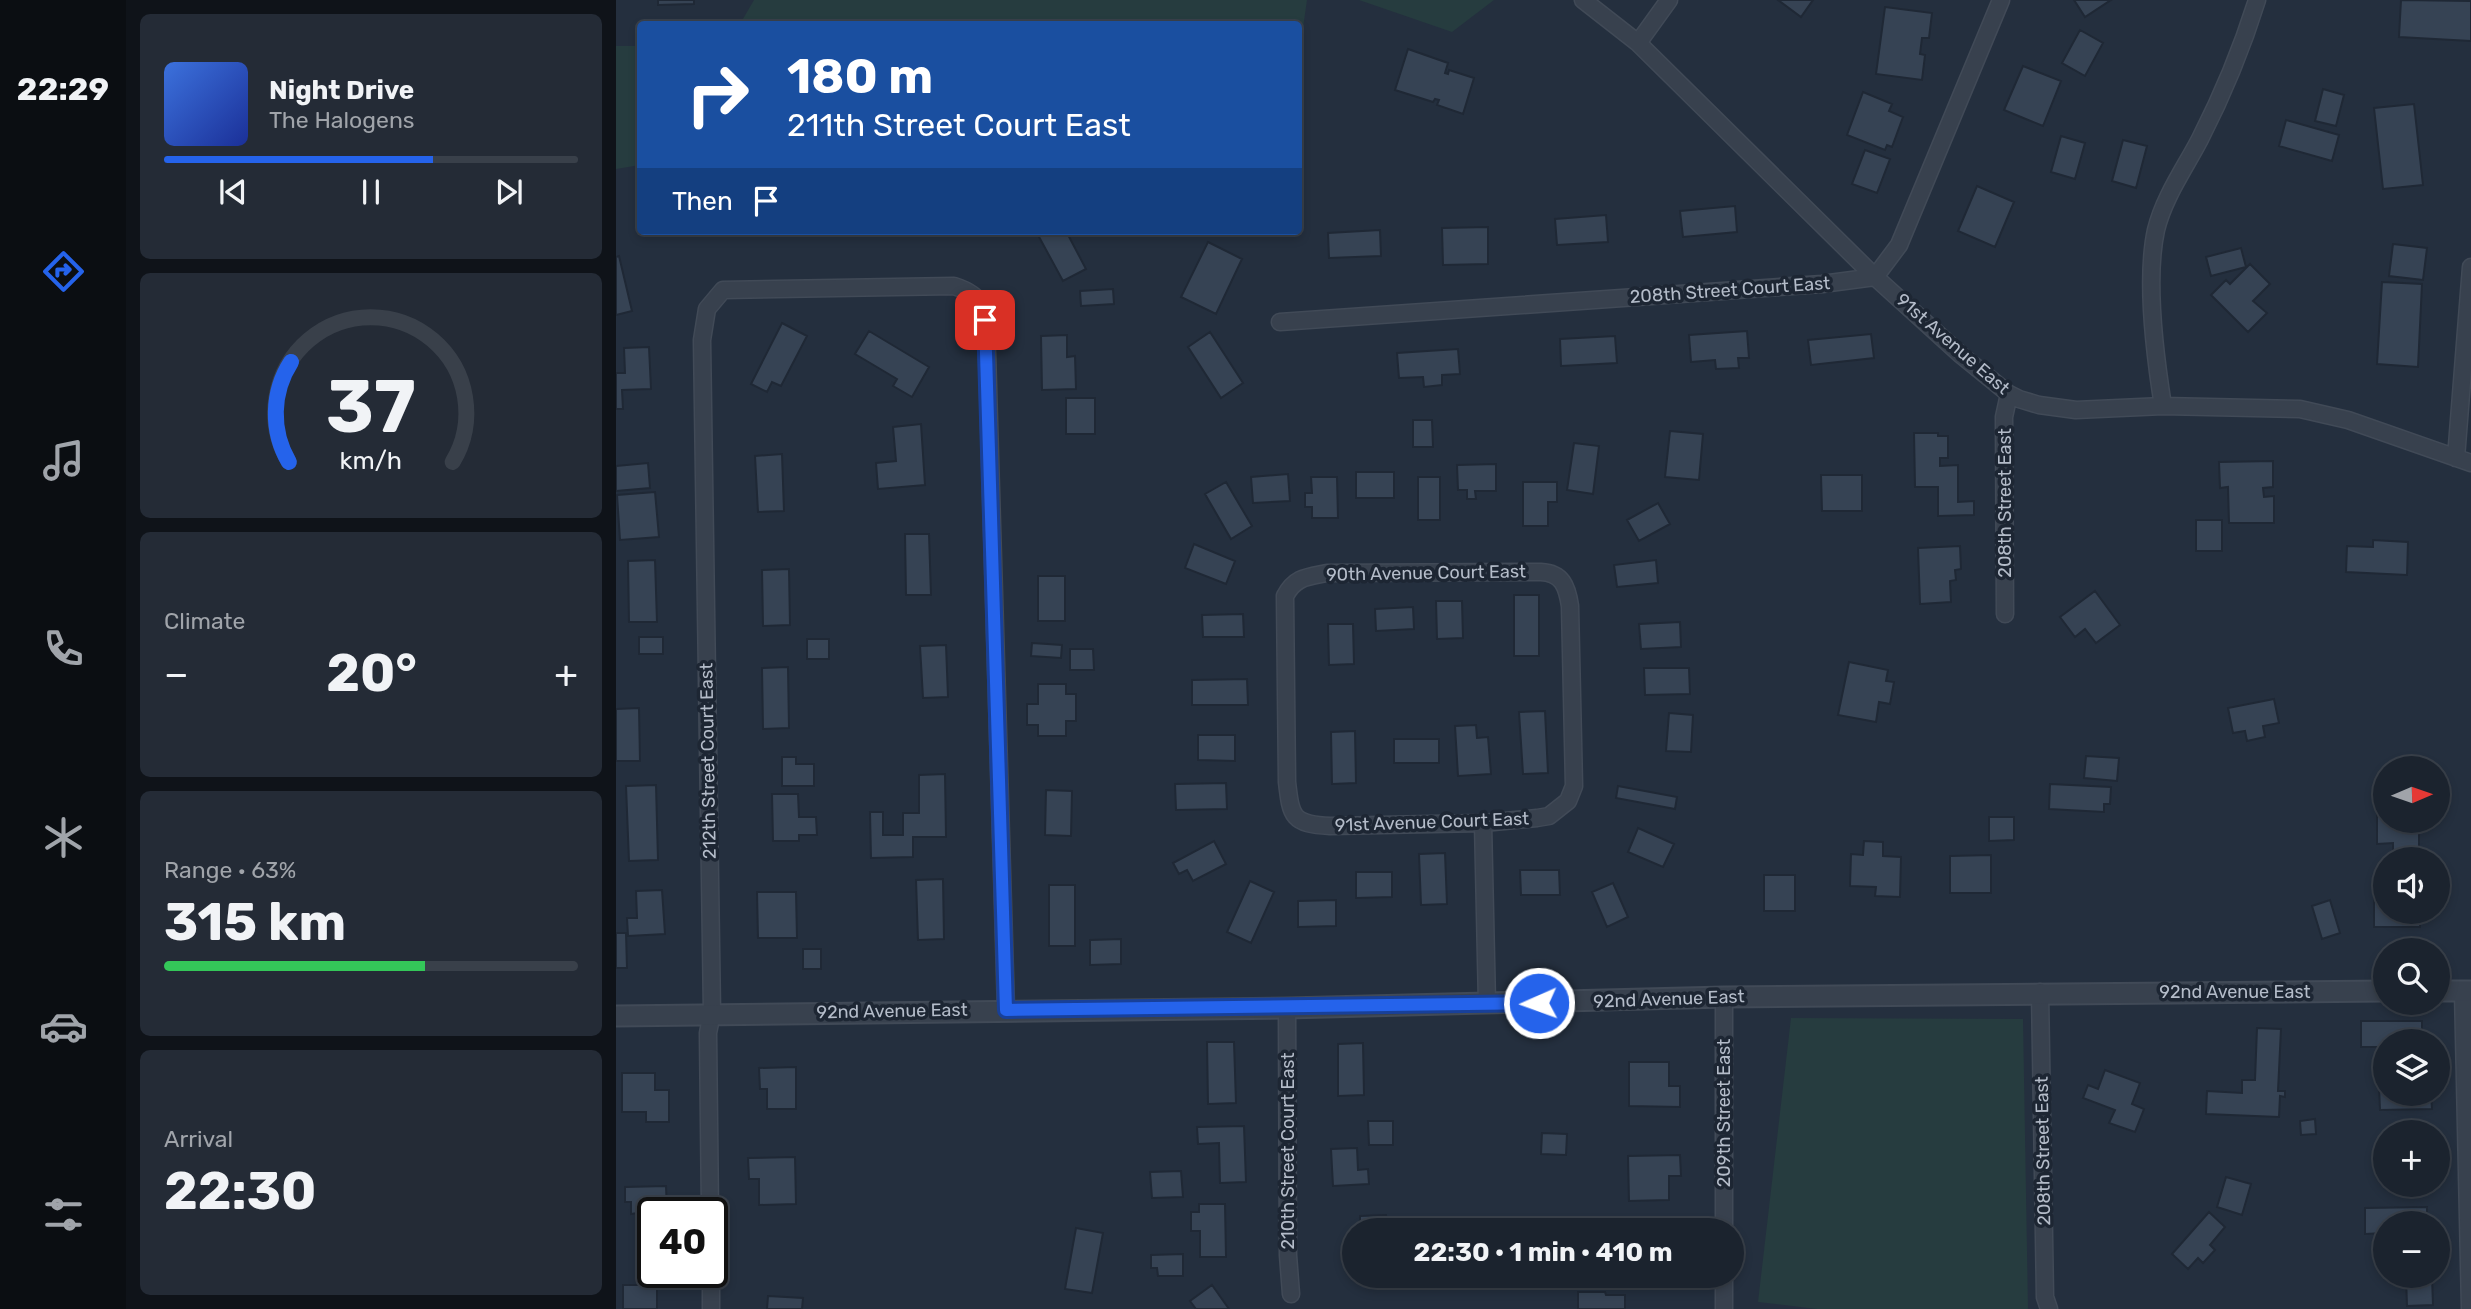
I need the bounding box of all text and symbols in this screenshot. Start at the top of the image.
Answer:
text: 180 m [787,47,933,105]
icon: right [672,49,763,140]
text: 22:29 [17,70,109,108]
text: Night Drive [269,75,414,106]
text: The Halogens [269,106,415,134]
text: 211th Street Court East [787,106,1131,144]
icon: previous [214,173,252,211]
icon: pause [352,173,390,211]
icon: next [490,173,528,211]
icon: arrive [747,182,785,220]
text: Then [672,186,733,217]
icon: directions [39,247,88,296]
street label: 208th Street Court East [1629,272,1831,308]
street label: 91st Avenue East [1892,289,2014,399]
pin [955,290,1015,350]
icon: arrive [966,301,1004,339]
text: 37 [326,364,416,450]
street label: 208th Street East [1994,428,2016,578]
icon: music [39,436,88,485]
text: km/h [340,445,402,474]
street label: 90th Avenue Court East [1326,560,1526,586]
text: Climate [164,607,245,635]
icon: phone [39,624,88,673]
text: 20° [326,642,417,704]
text: − [164,651,189,697]
text: + [554,651,578,697]
street label: 212th Street Court East [695,663,721,859]
north arrow [2373,756,2450,833]
map controls [2373,756,2450,1288]
street label: 91st Avenue Court East [1334,808,1530,836]
icon: climate [39,813,88,862]
button: sound [2373,847,2450,924]
text: Range · 63% [164,856,296,884]
text: 315 km [164,891,346,953]
button: search [2373,938,2450,1015]
position arrow [1502,966,1576,1040]
street label: 92nd Avenue East [2159,981,2311,1003]
street label: 92nd Avenue East [1593,985,1745,1013]
street label: 92nd Avenue East [816,999,968,1023]
icon: car [39,1002,88,1051]
button: layers [2373,1029,2450,1106]
street label: 209th Street East [1713,1039,1735,1187]
street label: 210th Street Court East [1277,1052,1299,1250]
street label: 208th Street East [2031,1076,2055,1226]
button: + [2373,1120,2450,1197]
text: Arrival [164,1125,233,1153]
text: 22:30 [164,1160,316,1222]
icon: filters [39,1190,88,1239]
speed limit sign: 40 [637,1197,728,1288]
button: − [2373,1211,2450,1288]
text: 22:30 · 1 min · 410 m [1413,1237,1673,1268]

